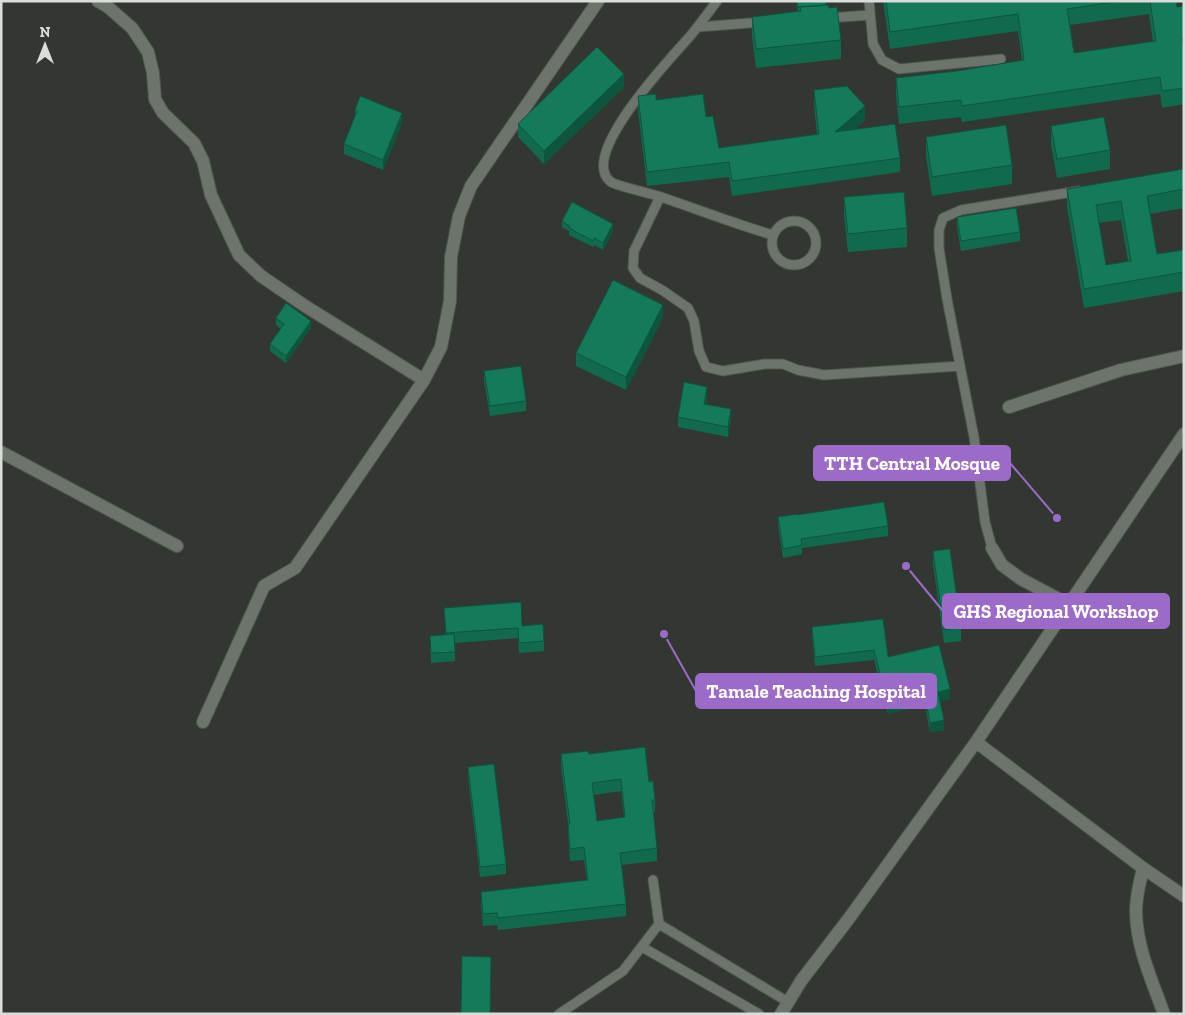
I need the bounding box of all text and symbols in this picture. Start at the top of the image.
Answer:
north arrow [20,20,70,70]
text: N [40,24,51,41]
callout: TTH Central Mosque [814,446,1010,480]
text: TTH Central Mosque [824,452,1000,475]
callout: GHS Regional Workshop [943,594,1169,628]
text: GHS Regional Workshop [953,600,1159,623]
callout: Tamale Teaching Hospital [696,674,936,708]
text: Tamale Teaching Hospital [706,680,926,703]

